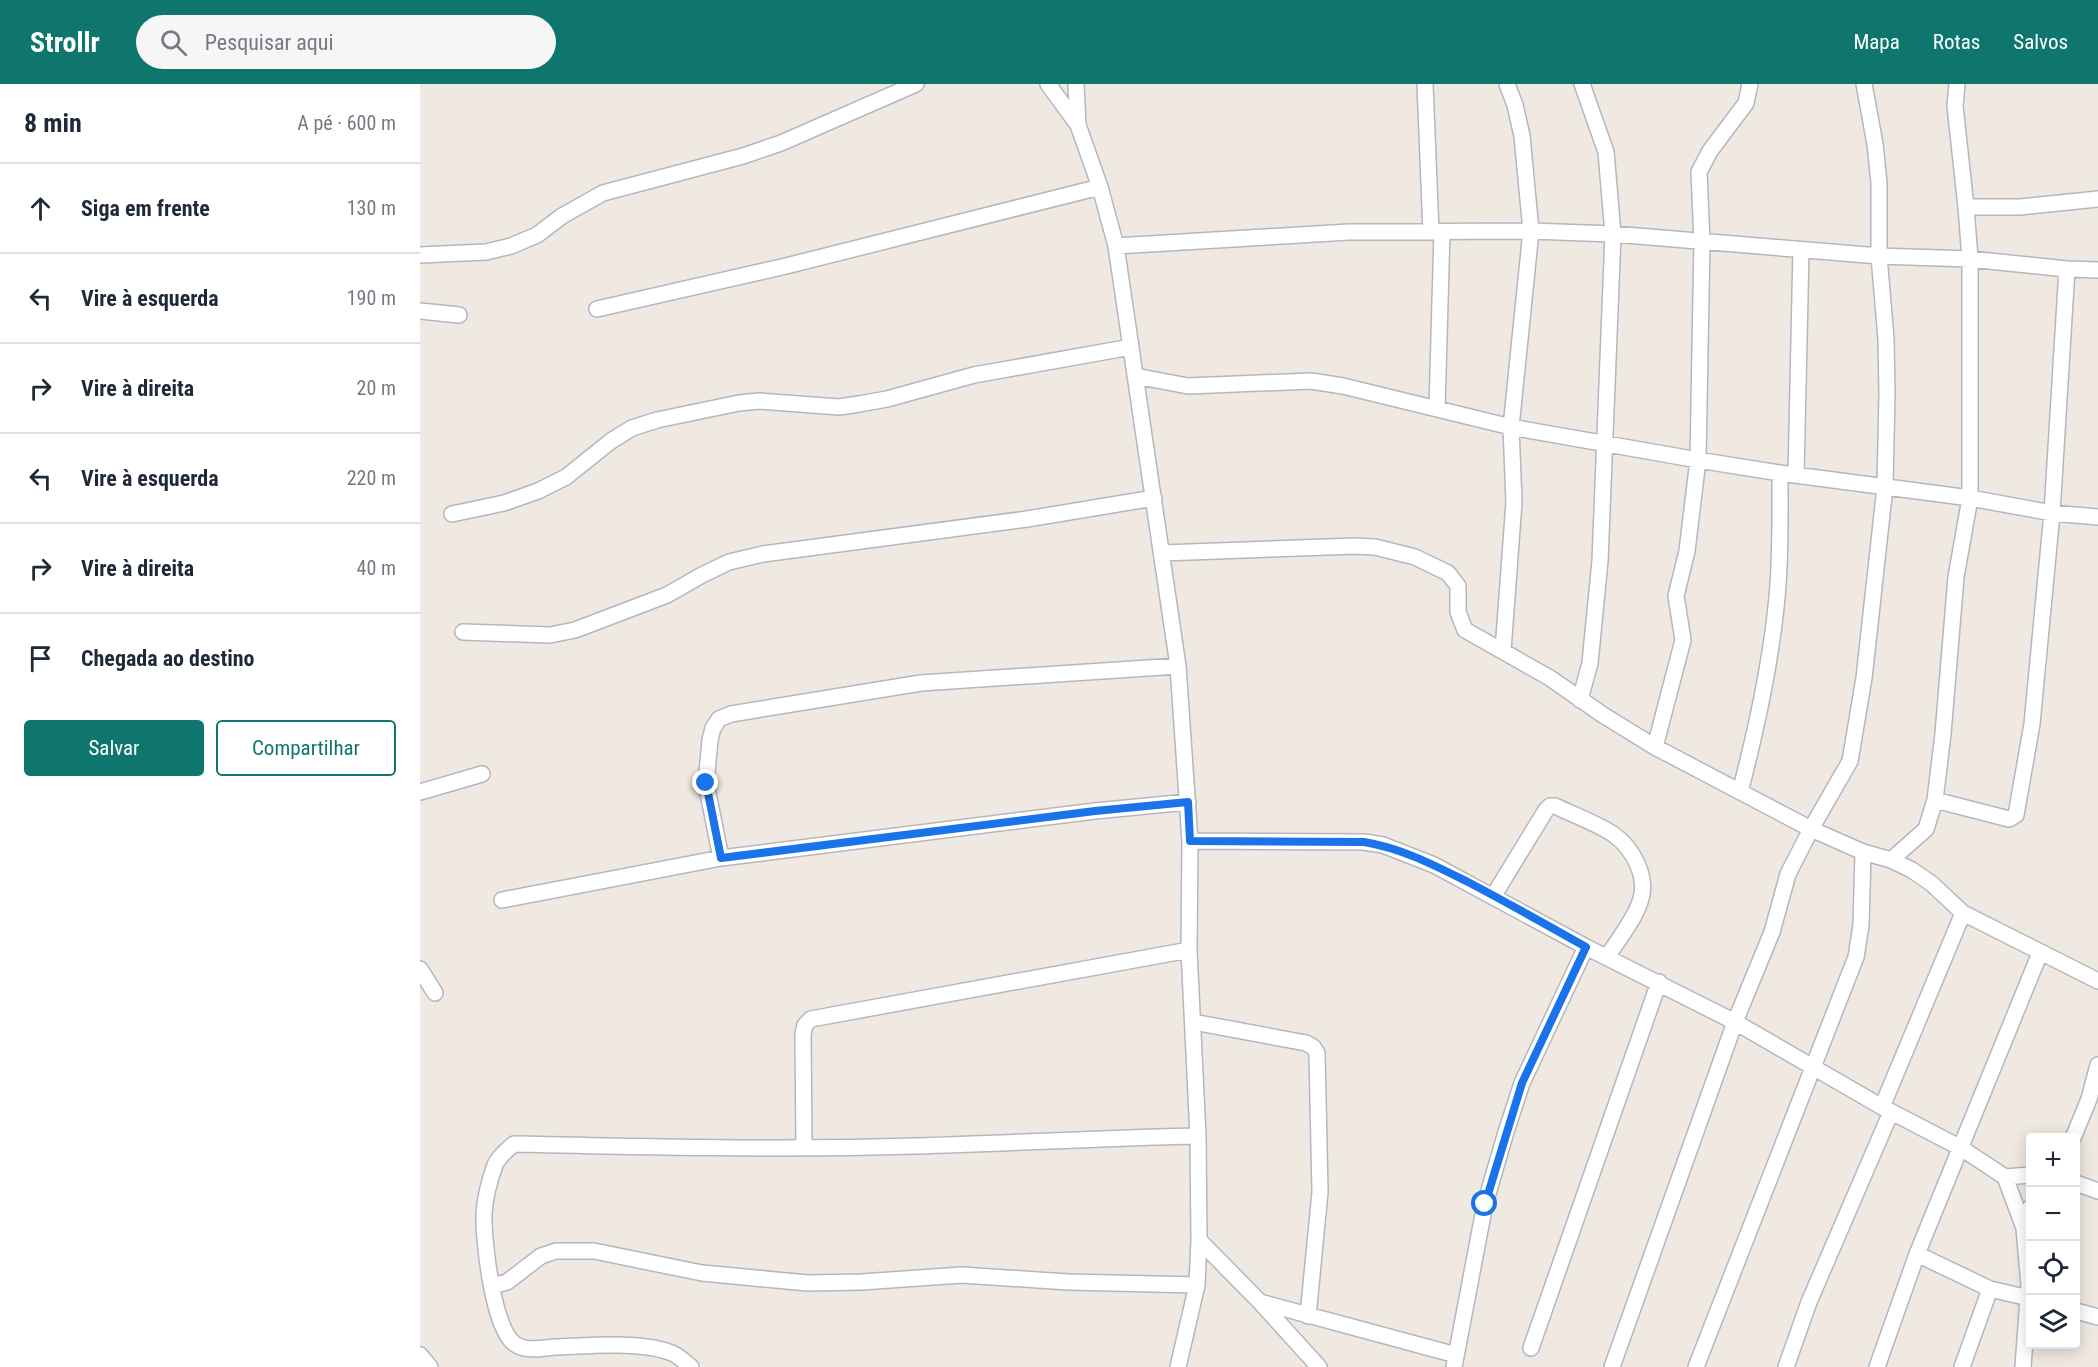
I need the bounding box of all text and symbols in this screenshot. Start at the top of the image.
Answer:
search box [136,15,556,69]
text: Strollr [30,26,100,59]
icon: search [157,26,190,59]
text: Pesquisar aqui [205,30,333,55]
text: Mapa [1853,30,1900,54]
text: Rotas [1933,30,1980,54]
text: Salvos [2013,30,2068,54]
text: 8 min [24,108,82,138]
text: A pé · 600 m [297,111,396,135]
icon: ahead [24,192,57,225]
text: Siga em frente [81,196,210,221]
text: 130 m [347,196,396,220]
icon: left [24,282,57,315]
text: Vire à esquerda [81,286,219,311]
text: 190 m [347,286,396,310]
icon: right [24,372,57,405]
text: Vire à direita [81,376,194,401]
text: 20 m [357,376,396,400]
icon: left [24,462,57,495]
text: Vire à esquerda [81,466,219,491]
text: 220 m [347,466,396,490]
icon: right [24,552,57,585]
text: Vire à direita [81,556,194,581]
text: 40 m [357,556,396,580]
icon: arrive [24,642,57,675]
text: Chegada ao destino [81,646,255,671]
button: Salvar [24,720,204,776]
button: Compartilhar [216,720,396,776]
route end [692,769,718,795]
map controls [2026,1133,2080,1349]
button: + [2026,1133,2080,1187]
button: − [2026,1187,2080,1241]
route start [1471,1190,1497,1216]
button: locate [2026,1241,2080,1295]
button: layers [2026,1295,2080,1349]

